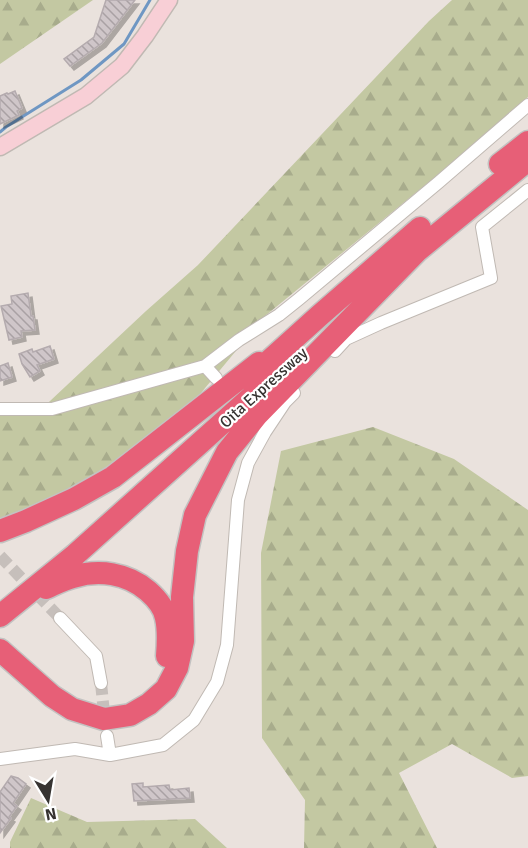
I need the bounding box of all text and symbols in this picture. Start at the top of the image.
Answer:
street label: Oita Expressway [216,343,312,432]
north arrow [18,770,78,830]
text: N [43,803,58,825]

